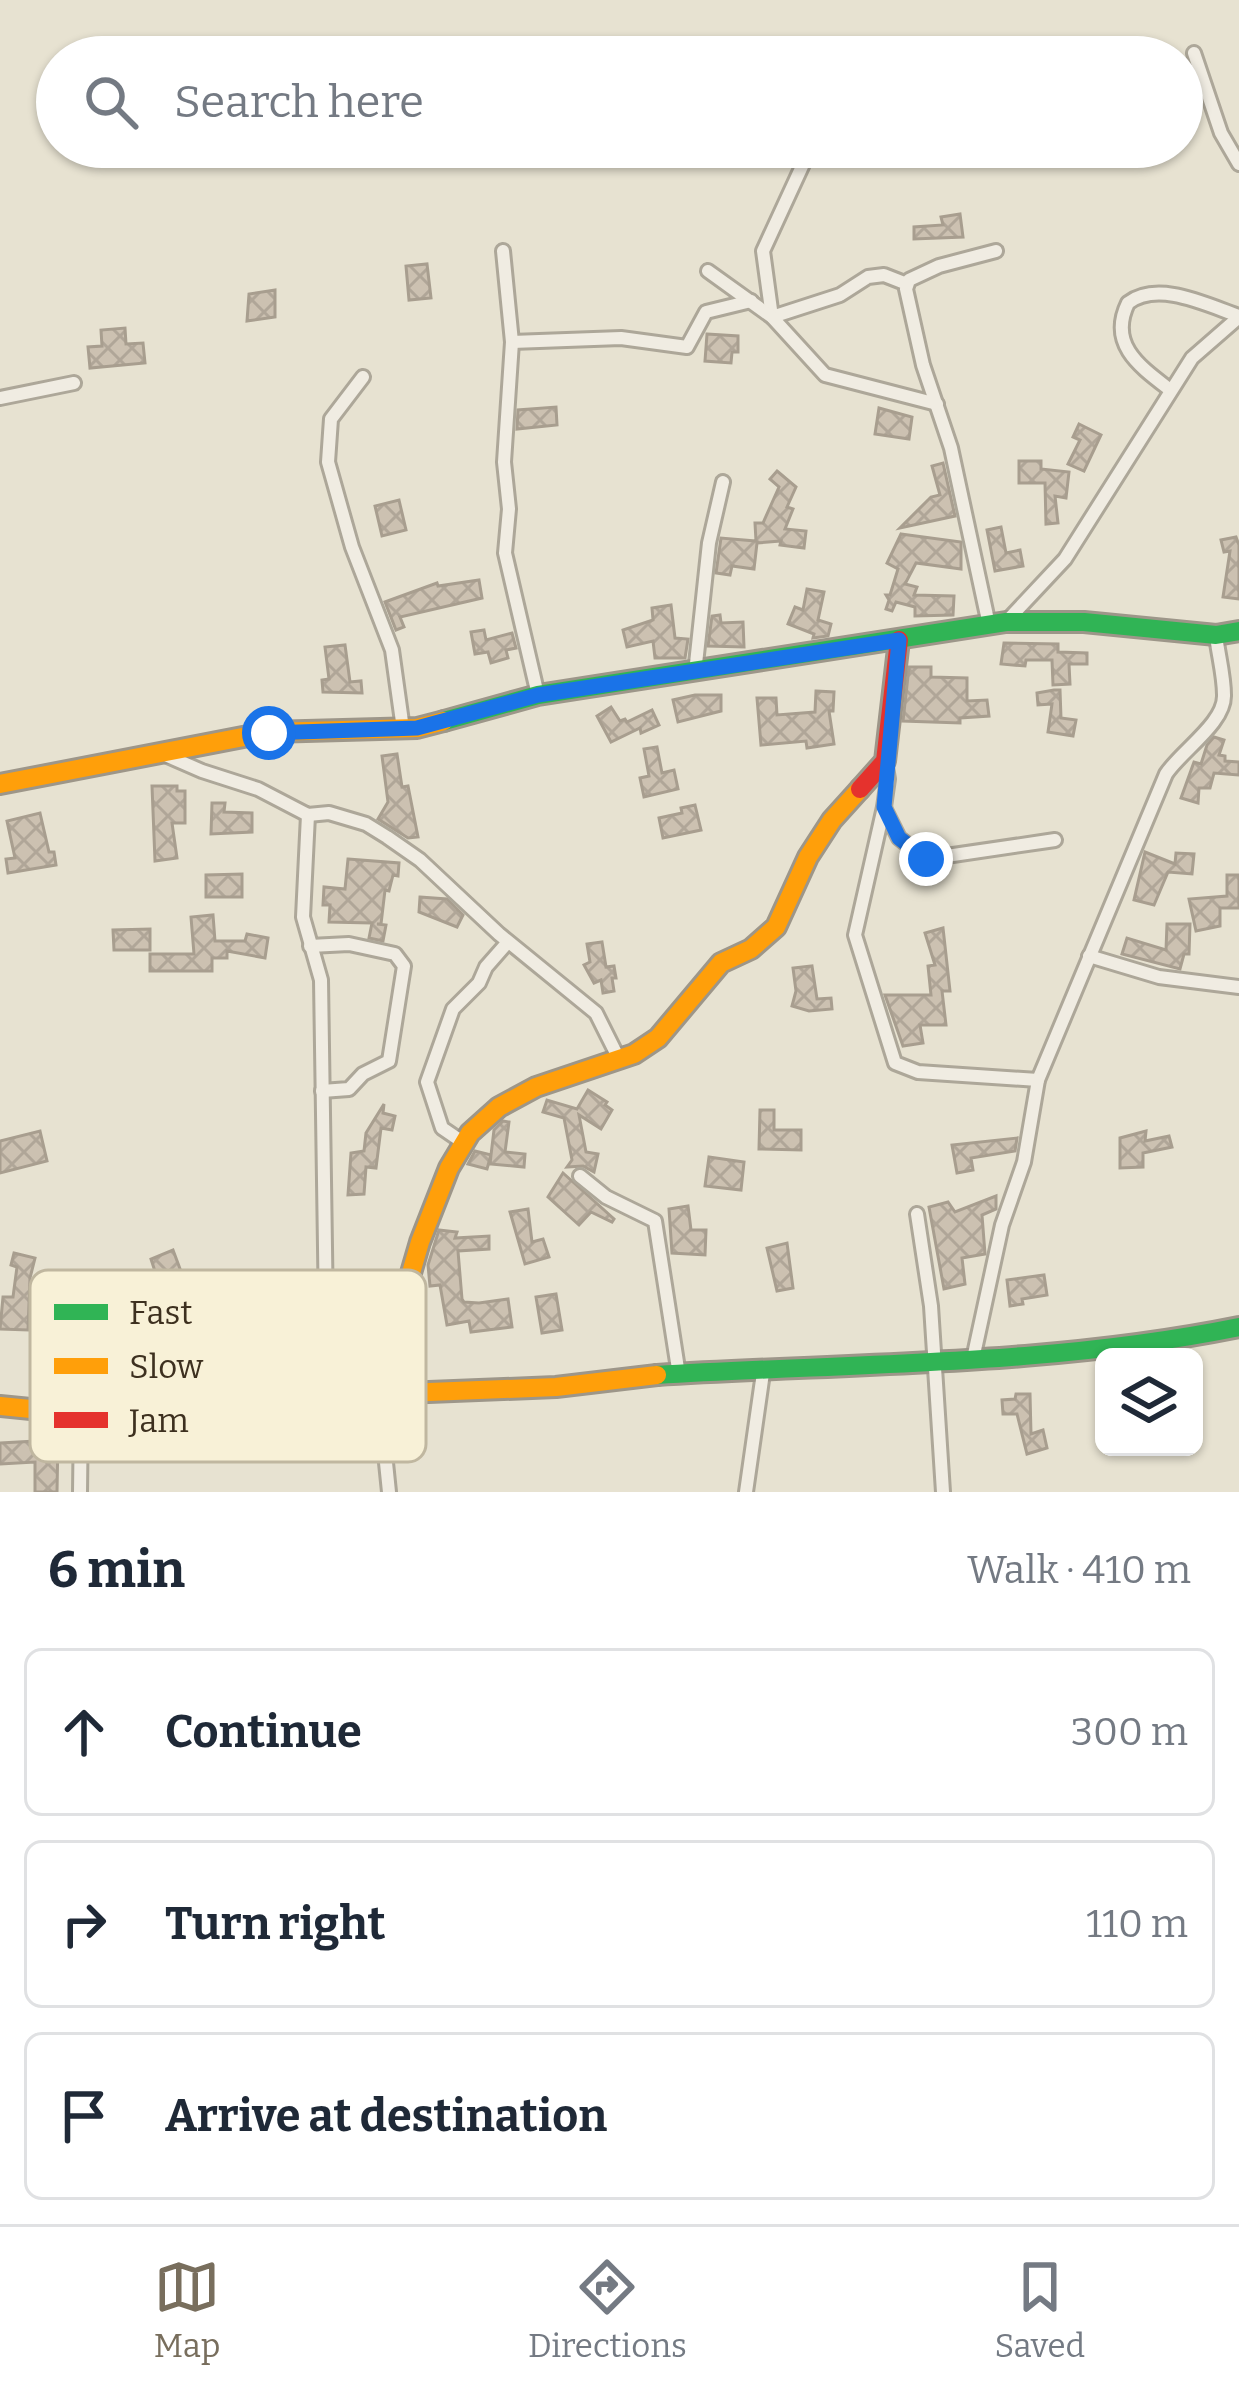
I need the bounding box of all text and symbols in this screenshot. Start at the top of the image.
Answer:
search box [36,36,1203,168]
icon: search [78,69,144,135]
text: Search here [174,75,424,129]
route start [242,706,296,760]
route end [899,832,953,886]
legend [30,1270,426,1462]
text: Fast [129,1293,192,1333]
text: Slow [129,1347,204,1387]
map controls [1095,1348,1203,1456]
button: layers [1095,1348,1203,1456]
text: Jam [128,1401,189,1441]
text: 6 min [48,1539,185,1601]
text: Walk · 410 m [967,1547,1191,1593]
icon: ahead [51,1699,117,1765]
text: Continue [165,1705,362,1759]
text: 300 m [1071,1709,1188,1755]
icon: right [51,1891,117,1957]
text: Turn right [165,1897,385,1951]
text: 110 m [1086,1901,1188,1947]
icon: arrive [51,2083,117,2149]
text: Arrive at destination [165,2089,607,2143]
tab: Map [154,2254,220,2366]
tab: Directions [528,2254,687,2366]
tab: Saved [995,2254,1085,2366]

